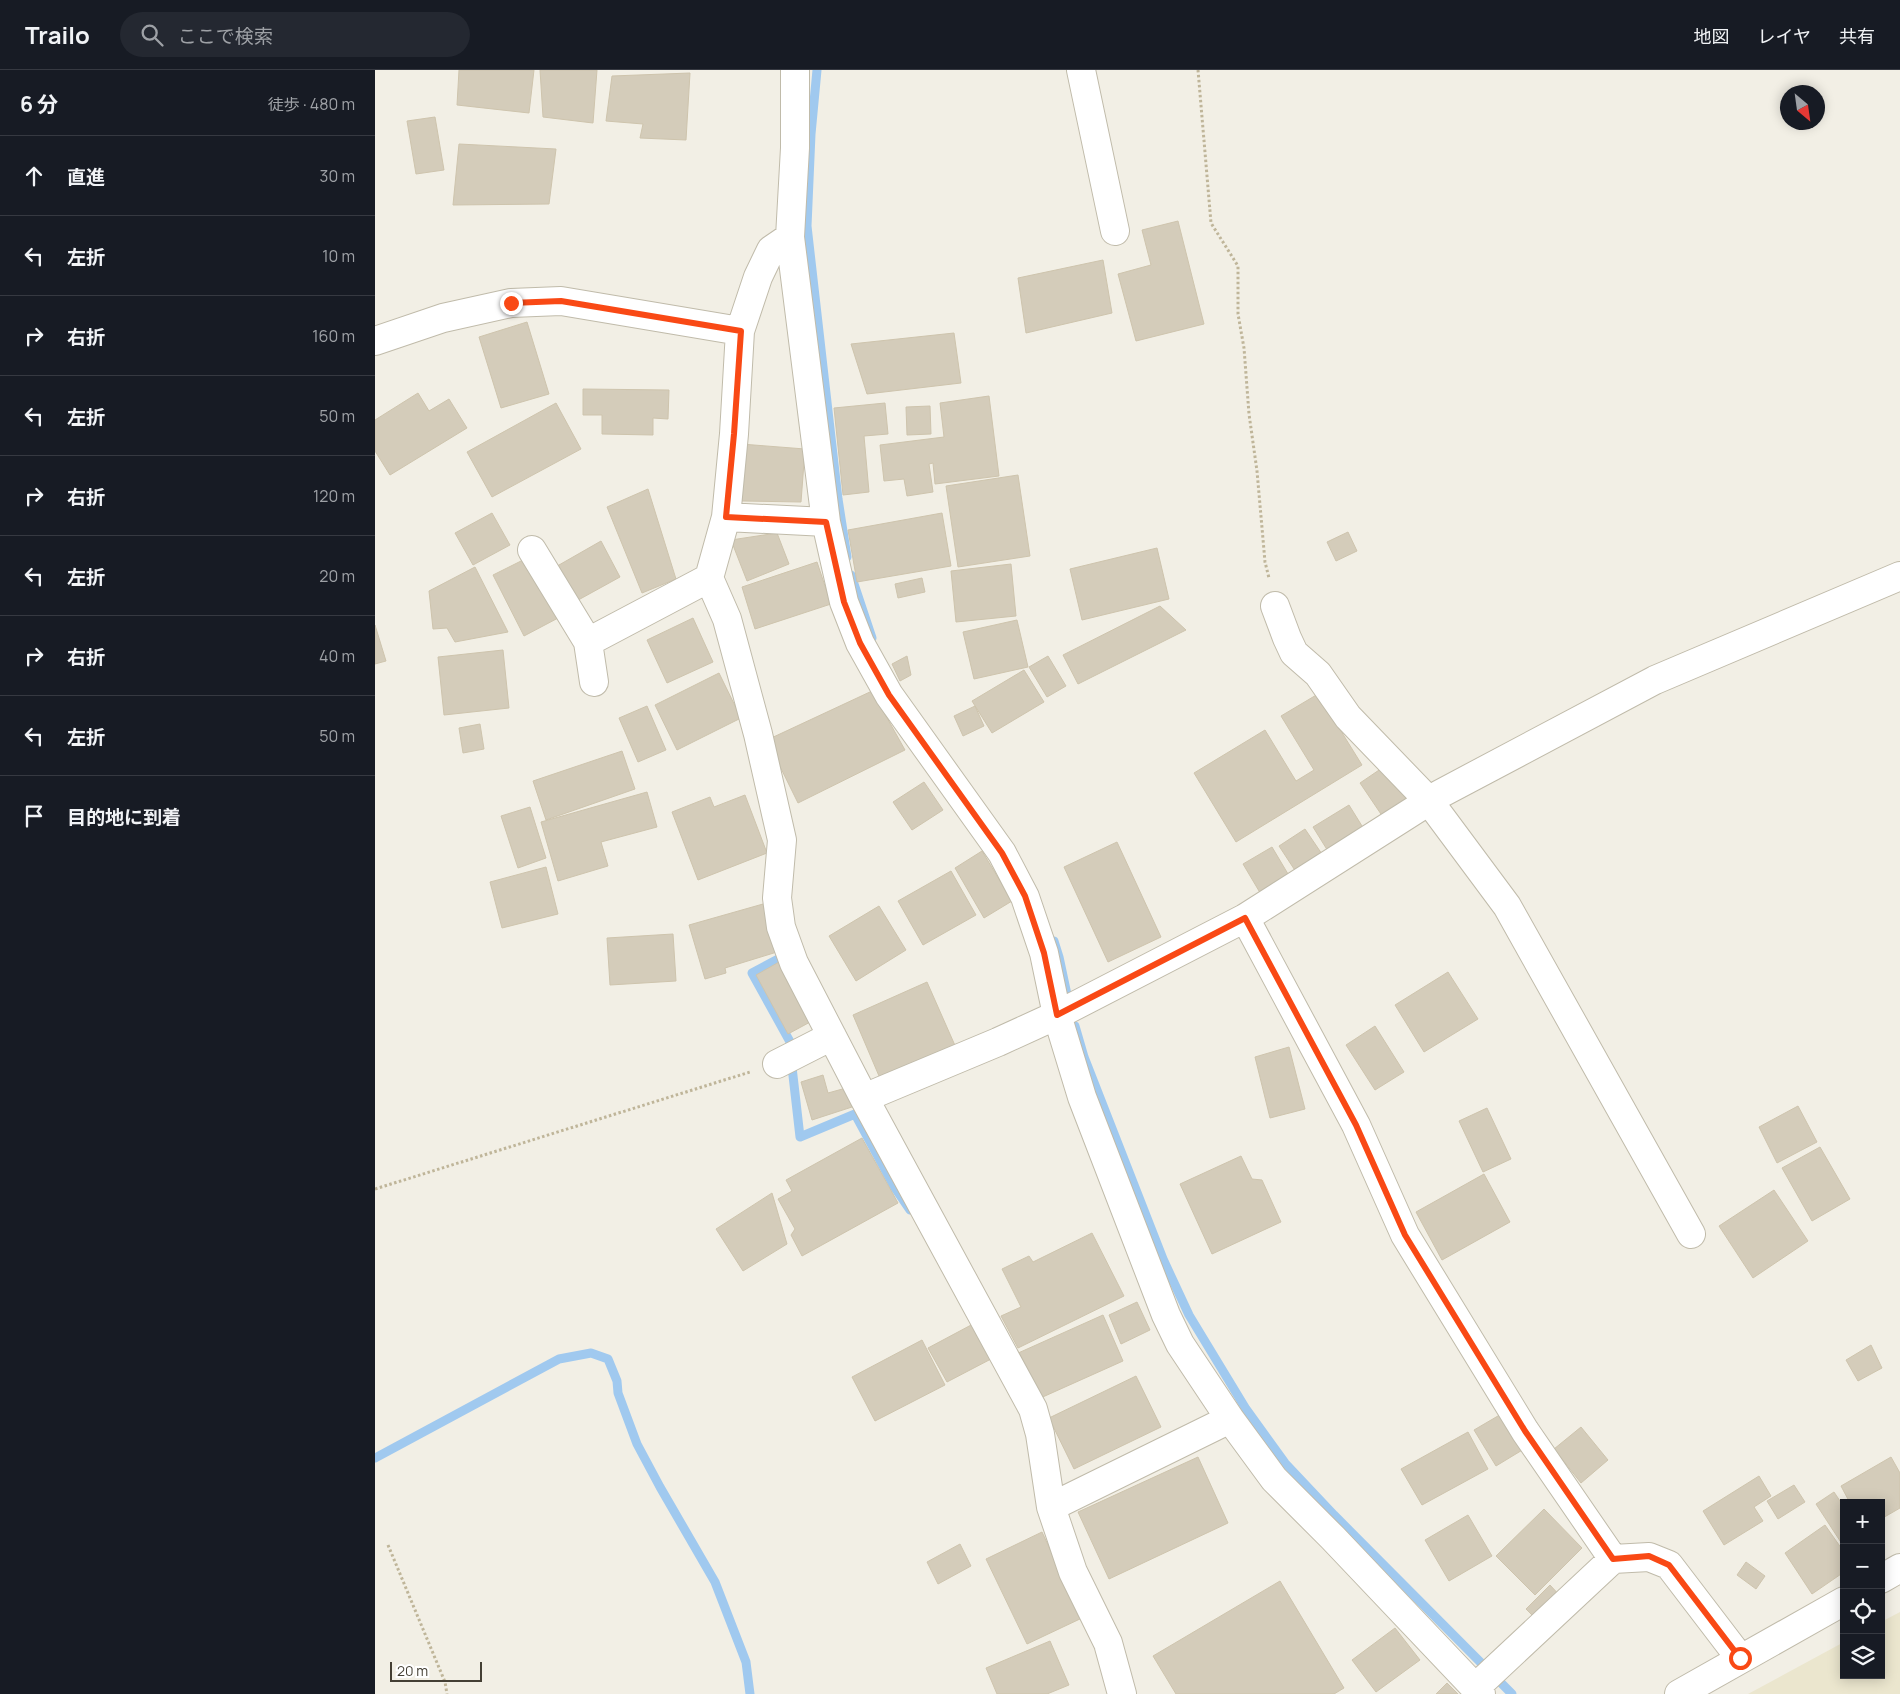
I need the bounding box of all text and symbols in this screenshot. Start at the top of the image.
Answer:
search box [120,12,470,57]
text: Trailo [25,18,90,51]
icon: search [138,21,166,49]
text: ここで検索 [178,23,273,49]
text: 地図 [1694,24,1730,48]
text: レイヤ [1758,24,1811,48]
text: 共有 [1839,24,1875,48]
north arrow [1780,85,1825,130]
text: 6 分 [20,90,58,118]
text: 徒歩 · 480 m [268,93,355,115]
icon: ahead [20,162,48,190]
text: 直進 [67,164,105,190]
text: 30 m [320,165,355,187]
icon: left [20,242,48,270]
text: 左折 [67,244,105,270]
text: 10 m [322,245,355,267]
route end [500,292,523,315]
icon: right [20,322,48,350]
text: 右折 [67,324,105,350]
text: 160 m [312,325,355,347]
icon: left [20,402,48,430]
text: 左折 [67,404,105,430]
text: 50 m [319,405,355,427]
icon: right [20,482,48,510]
text: 右折 [67,484,105,510]
text: 120 m [313,485,355,507]
icon: left [20,562,48,590]
text: 左折 [67,564,105,590]
text: 20 m [319,565,355,587]
icon: right [20,642,48,670]
text: 右折 [67,644,105,670]
text: 40 m [319,645,355,667]
icon: left [20,722,48,750]
text: 左折 [67,724,105,750]
text: 50 m [319,725,355,747]
icon: arrive [20,802,48,830]
text: 目的地に到着 [67,804,181,830]
map controls [1840,1499,1885,1679]
button: + [1840,1499,1885,1544]
button: − [1840,1544,1885,1589]
button: locate [1840,1589,1885,1634]
button: layers [1840,1634,1885,1679]
route start [1729,1647,1752,1670]
scale bar [390,1659,483,1682]
text: 20 m [397,1661,428,1680]

